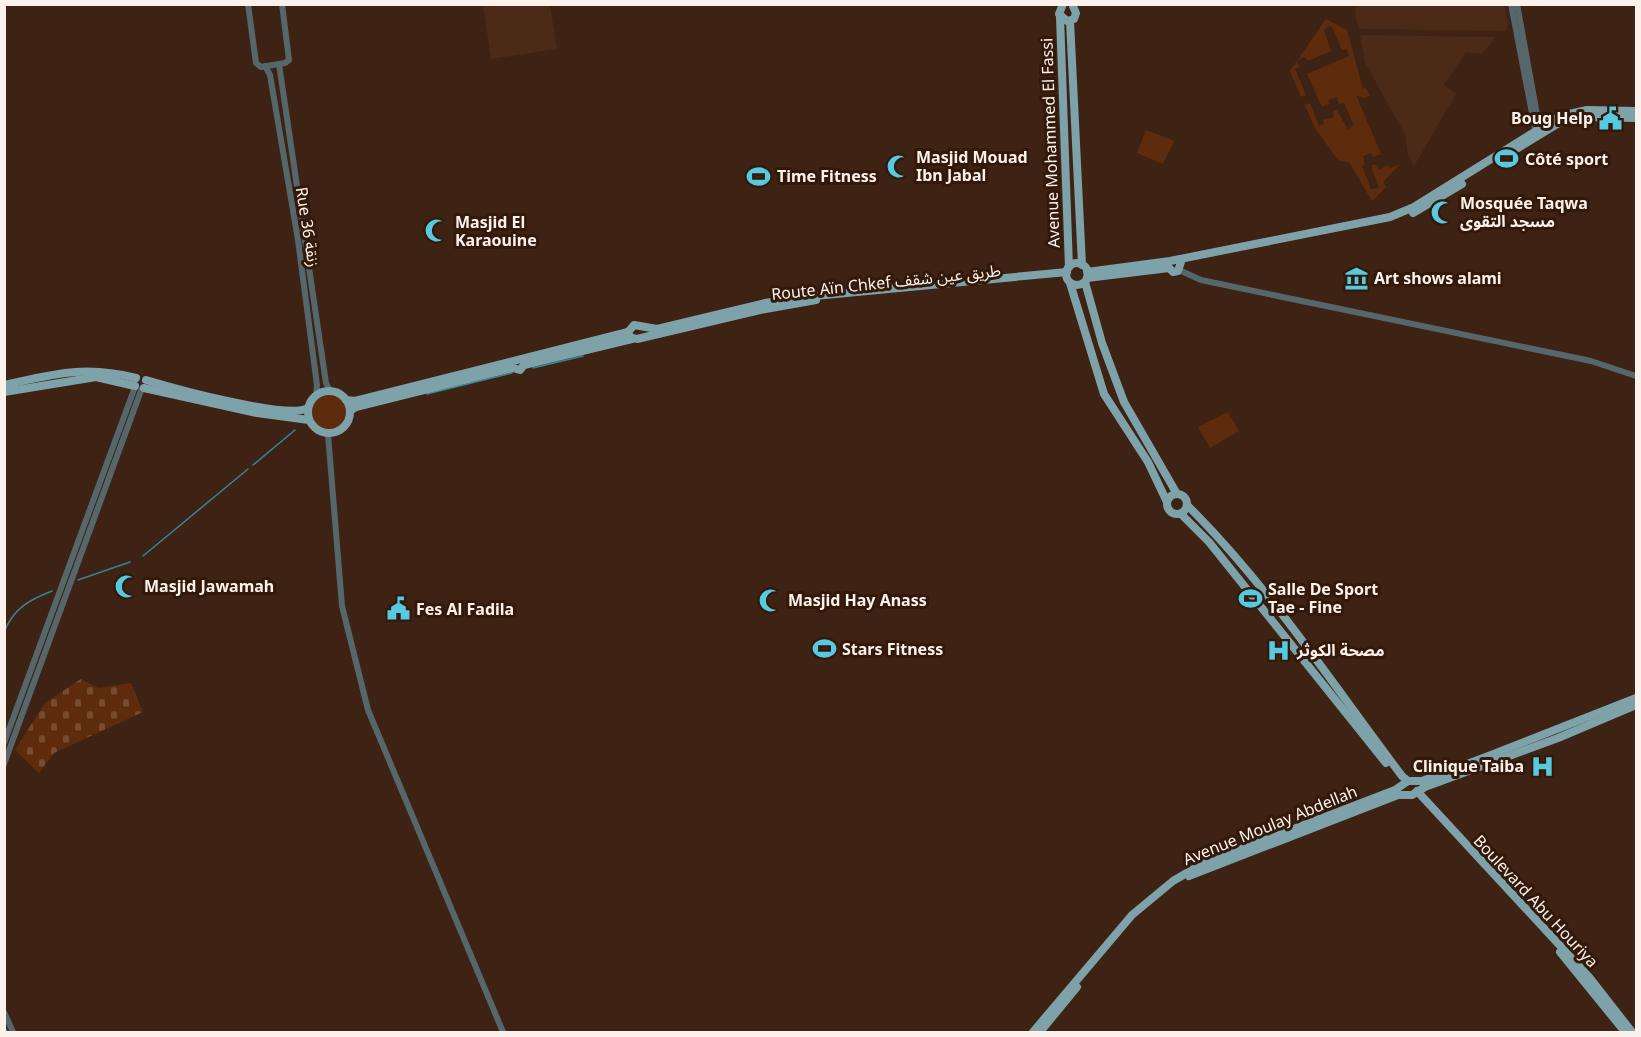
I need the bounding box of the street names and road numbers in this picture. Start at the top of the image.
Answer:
street label: Avenue Mohammed El Fassi [1035,38,1065,248]
street label: Rue 36 زنقة [291,185,325,269]
street label: Route Aïn Chkef طريق عين شقف [770,259,1002,305]
street label: Avenue Moulay Abdellah [1180,780,1360,870]
street label: Boulevard Abu Houriya [1469,830,1603,972]

